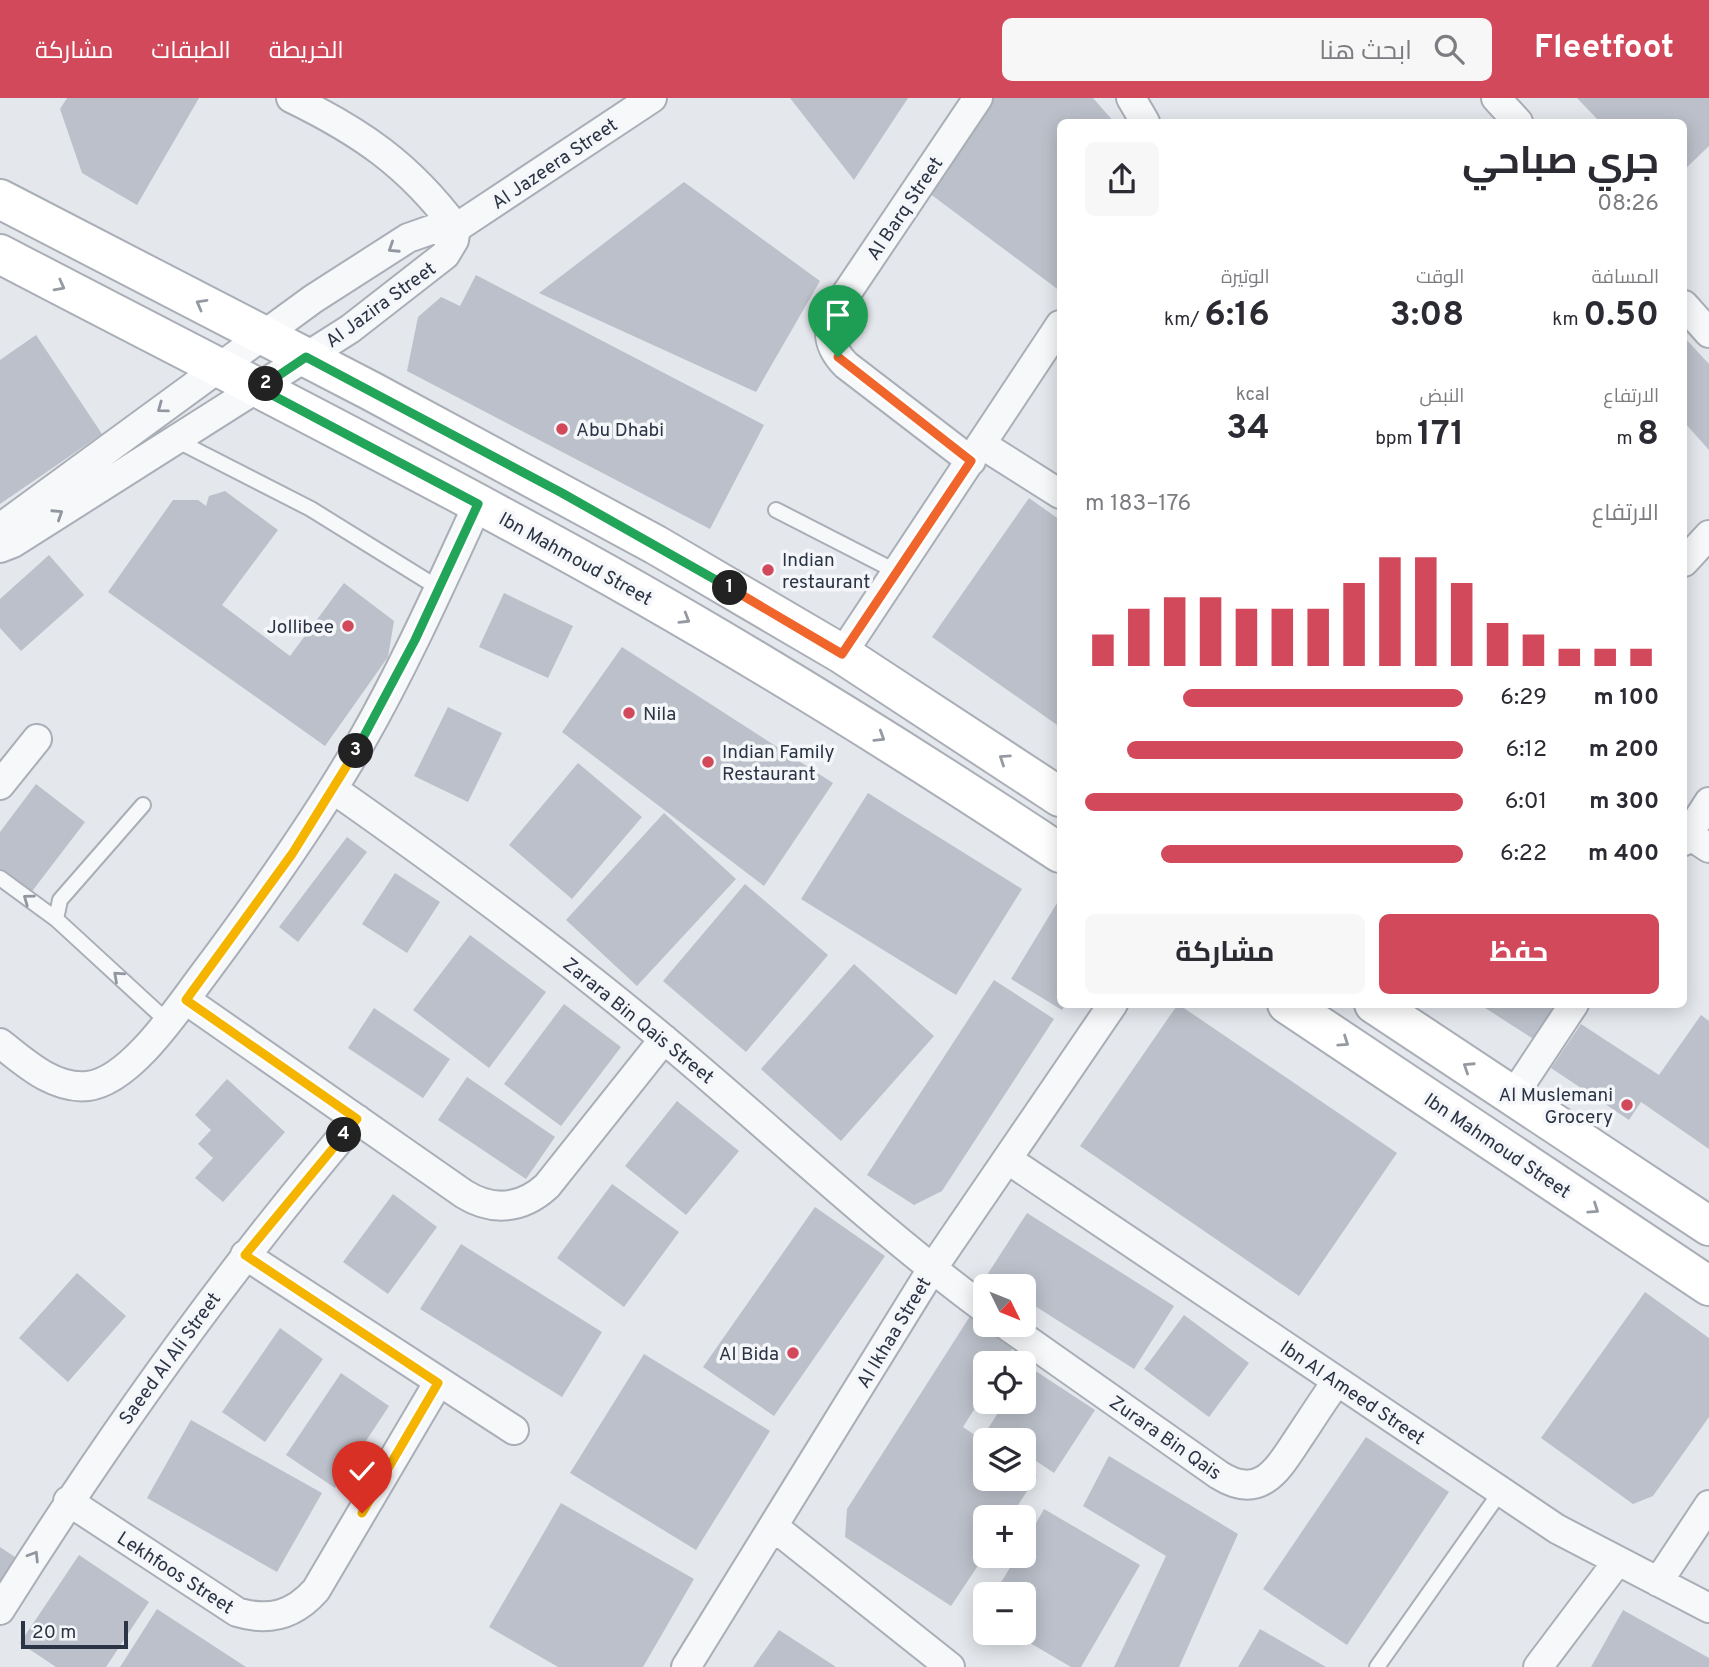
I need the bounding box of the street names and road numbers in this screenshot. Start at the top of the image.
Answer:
street label: Al Jazeera Street [488,114,623,216]
street label: Al Barq Street [862,153,949,265]
street label: Al Jazira Street [321,257,441,354]
street label: Ibn Mahmoud Street [494,508,656,612]
street label: Zarara Bin Qais Street [557,953,718,1090]
street label: Ibn Mahmoud Street [1419,1089,1575,1205]
street label: Al Ikhaa Street [852,1273,937,1393]
street label: Saeed Al Ali Street [114,1288,227,1430]
street label: Ibn Al Ameed Street [1275,1336,1429,1451]
street label: Zurara Bin Qais [1104,1391,1226,1486]
street label: Lekhfoos Street [112,1527,238,1620]

